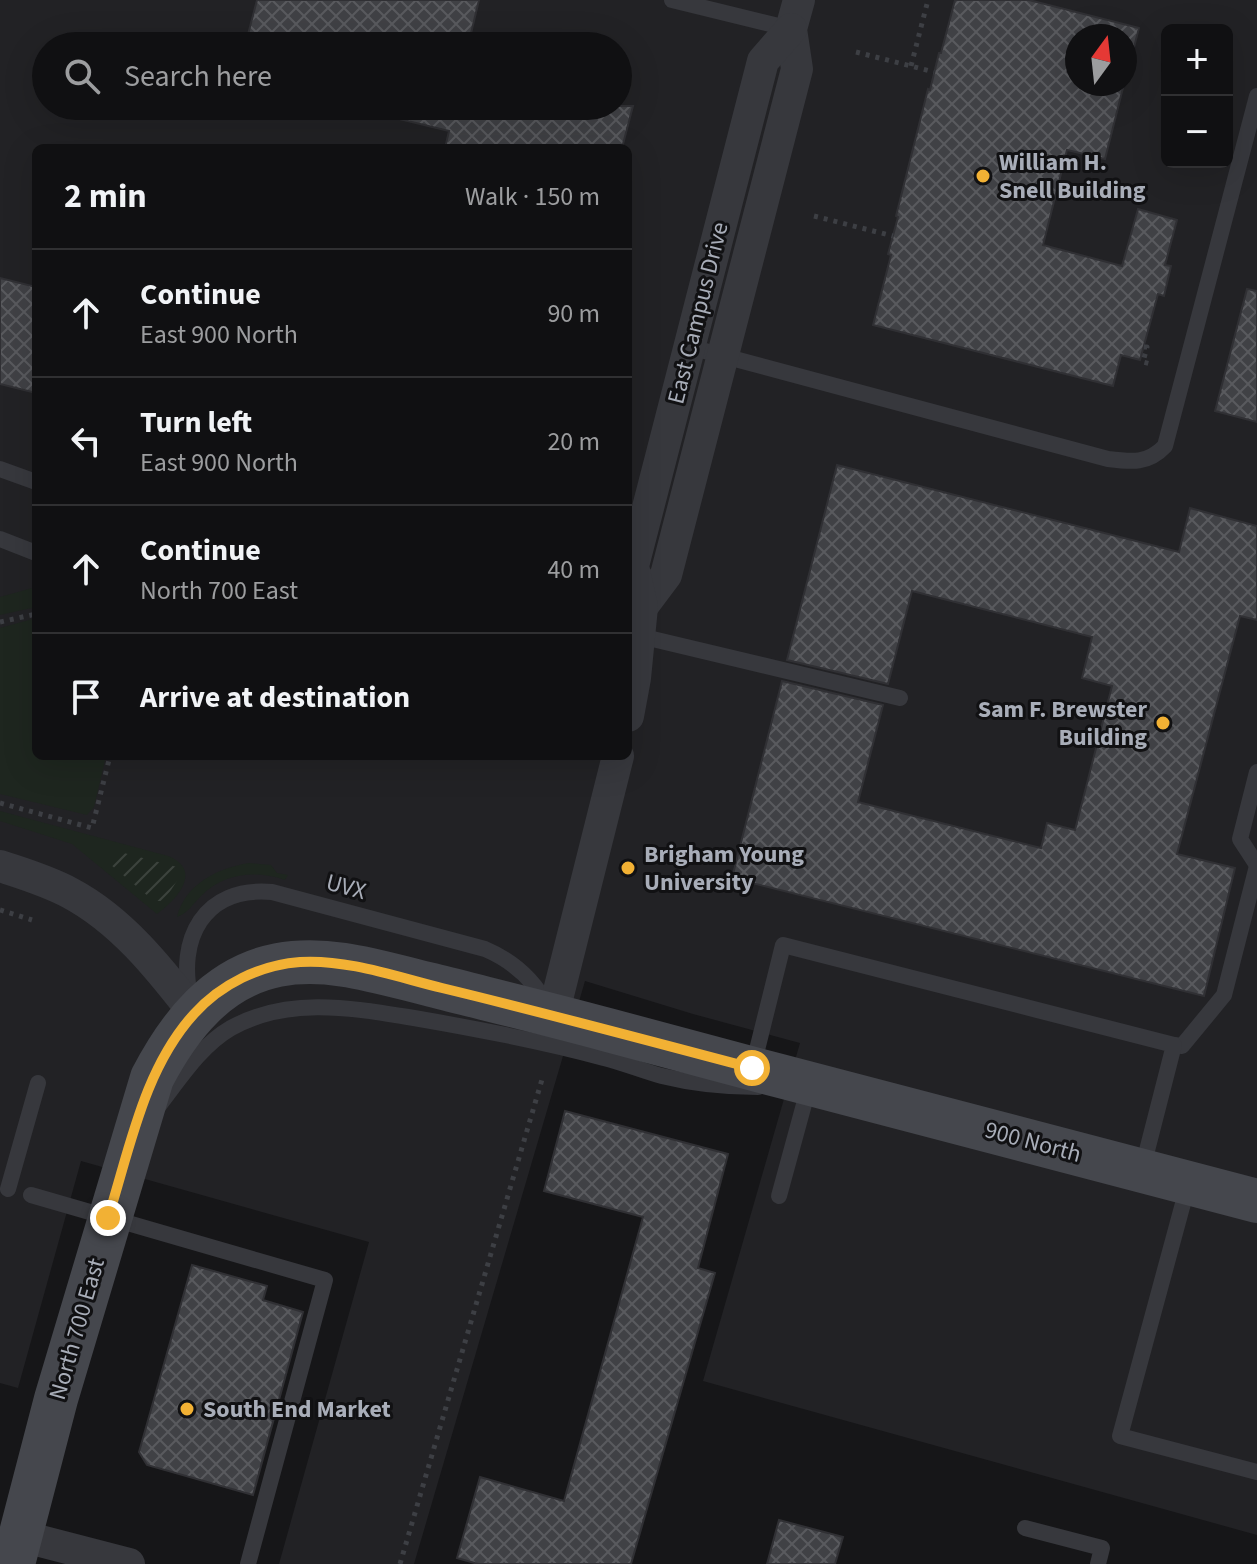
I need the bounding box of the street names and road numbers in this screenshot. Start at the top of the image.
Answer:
street label: East Campus Drive [658,218,738,408]
street label: UVX [322,865,370,909]
street label: 900 North [981,1112,1085,1172]
street label: North 700 East [40,1254,114,1404]

